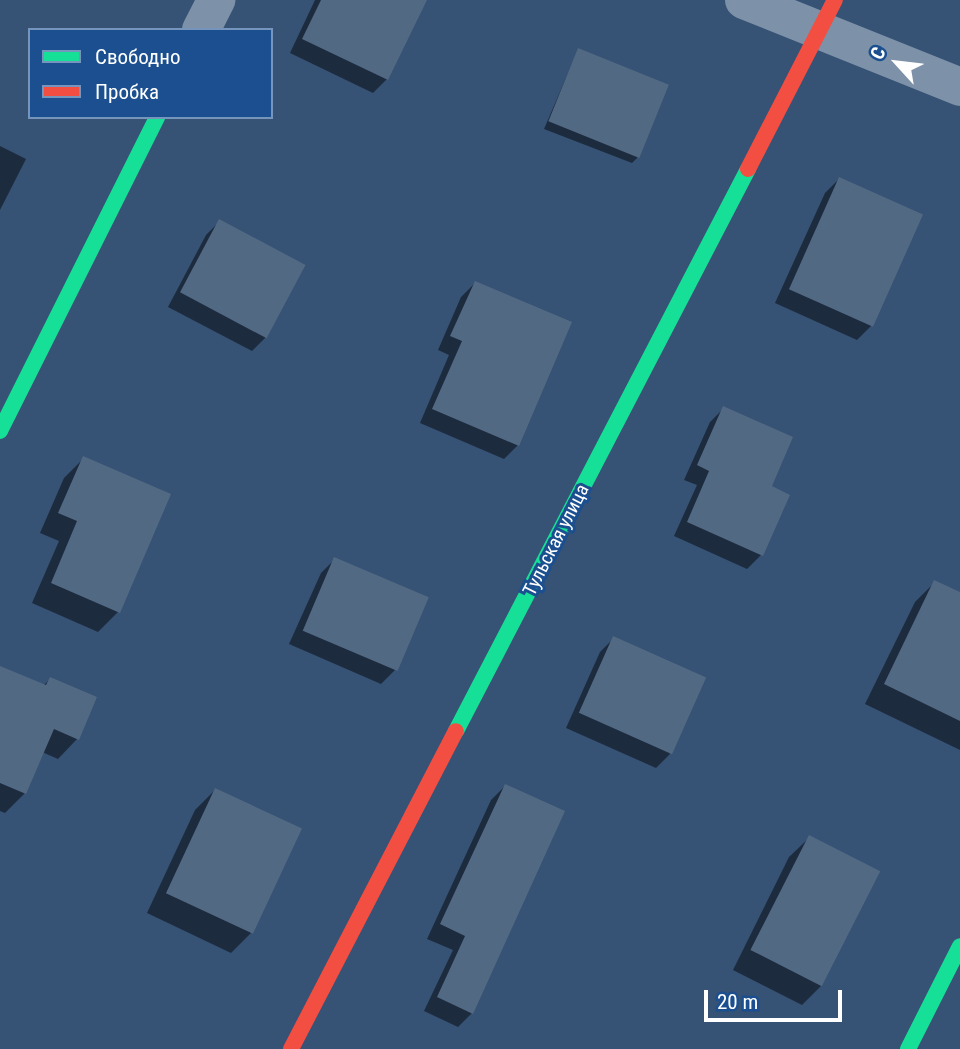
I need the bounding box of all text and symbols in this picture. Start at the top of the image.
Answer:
legend [28,28,273,119]
north arrow [862,28,932,98]
text: С [865,43,891,63]
text: Свободно [95,45,181,69]
text: Пробка [95,80,159,104]
street label: Тульская улица [518,480,594,600]
scale bar [708,976,846,1020]
text: 20 m [717,990,758,1014]

